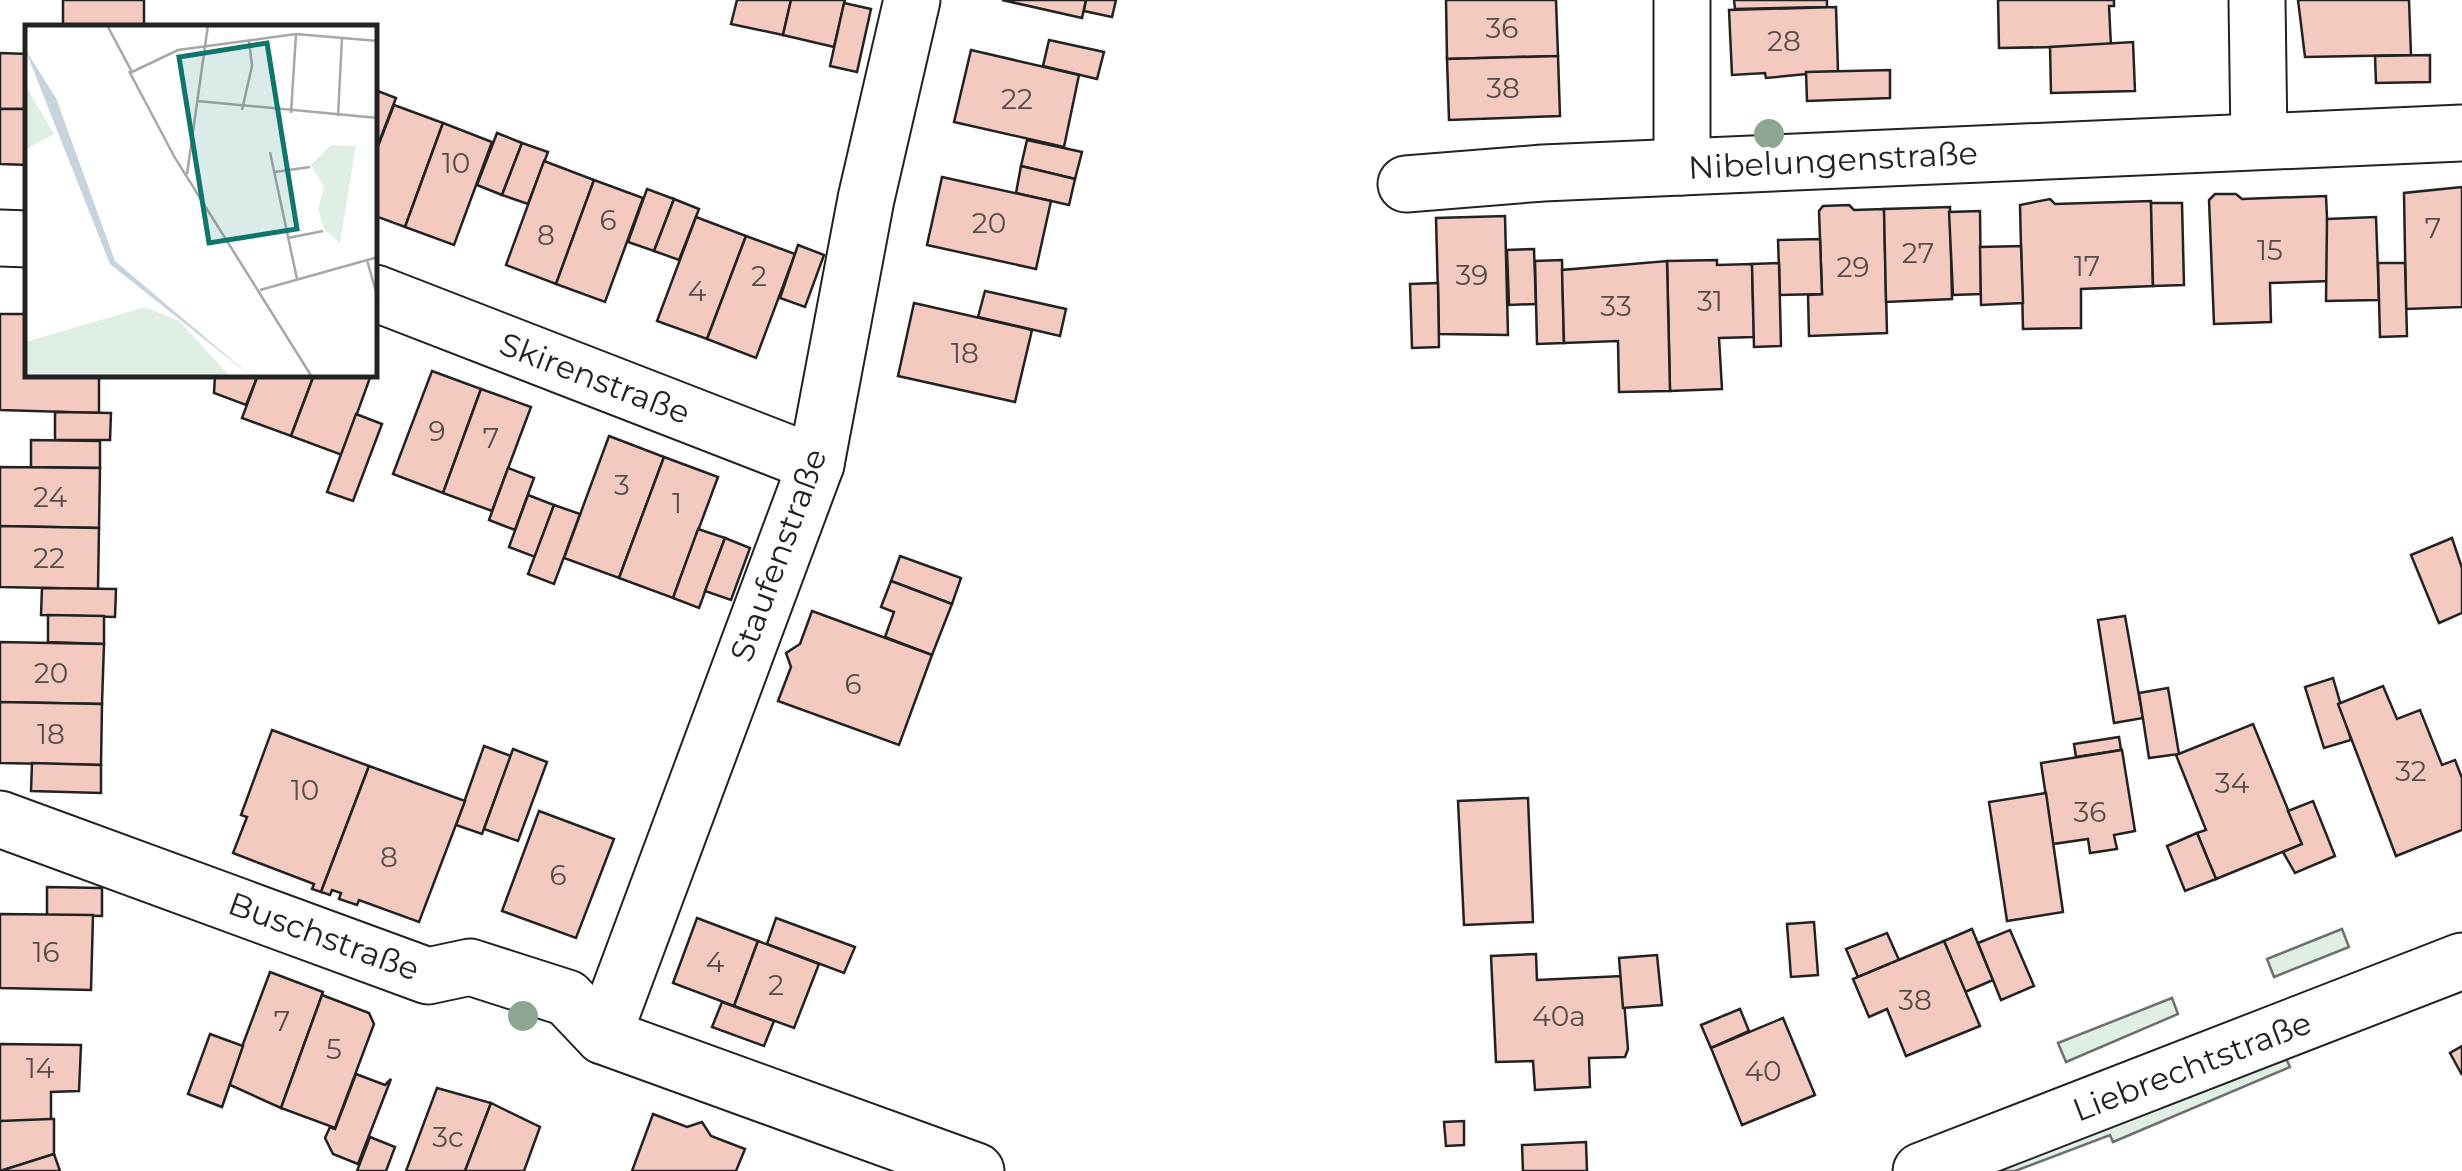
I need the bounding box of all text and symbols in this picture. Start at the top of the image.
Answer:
house number: 36 [1486,11,1518,45]
house number: 28 [1767,24,1801,58]
inset map [25,25,378,378]
house number: 38 [1486,71,1520,105]
house number: 22 [1001,82,1033,116]
street label: Nibelungenstraße [1687,133,1979,187]
house number: 10 [442,146,470,180]
house number: 6 [599,203,617,237]
house number: 20 [972,206,1006,240]
house number: 7 [2425,211,2441,245]
house number: 8 [537,218,555,252]
house number: 15 [2257,233,2283,267]
house number: 27 [1902,236,1934,270]
house number: 17 [2074,249,2100,283]
house number: 29 [1837,250,1869,284]
house number: 39 [1456,258,1488,292]
house number: 2 [751,259,767,293]
house number: 4 [688,274,707,308]
house number: 31 [1697,284,1723,318]
house number: 33 [1600,289,1632,323]
street label: Skirenstraße [494,324,696,432]
house number: 18 [951,336,979,370]
house number: 9 [428,414,446,448]
house number: 7 [483,421,499,455]
street label: Staufenstraße [721,443,835,667]
house number: 3 [614,468,630,502]
house number: 24 [33,480,67,514]
house number: 1 [672,486,682,520]
house number: 22 [33,541,65,575]
house number: 20 [34,656,68,690]
house number: 6 [844,667,862,701]
house number: 18 [37,717,65,751]
house number: 32 [2395,754,2427,788]
house number: 34 [2215,766,2250,800]
house number: 10 [291,773,319,807]
house number: 36 [2074,795,2106,829]
house number: 8 [380,840,398,874]
house number: 6 [549,858,567,892]
street label: Buschstraße [223,883,425,989]
house number: 16 [32,935,60,969]
house number: 4 [706,945,725,979]
house number: 2 [768,968,784,1002]
house number: 38 [1898,983,1932,1017]
house number: 40a [1532,999,1586,1033]
street label: Liebrechtstraße [2067,1003,2317,1129]
house number: 7 [274,1004,290,1038]
house number: 5 [326,1032,342,1066]
house number: 14 [26,1051,55,1085]
house number: 40 [1744,1054,1782,1088]
house number: 3c [432,1120,464,1154]

